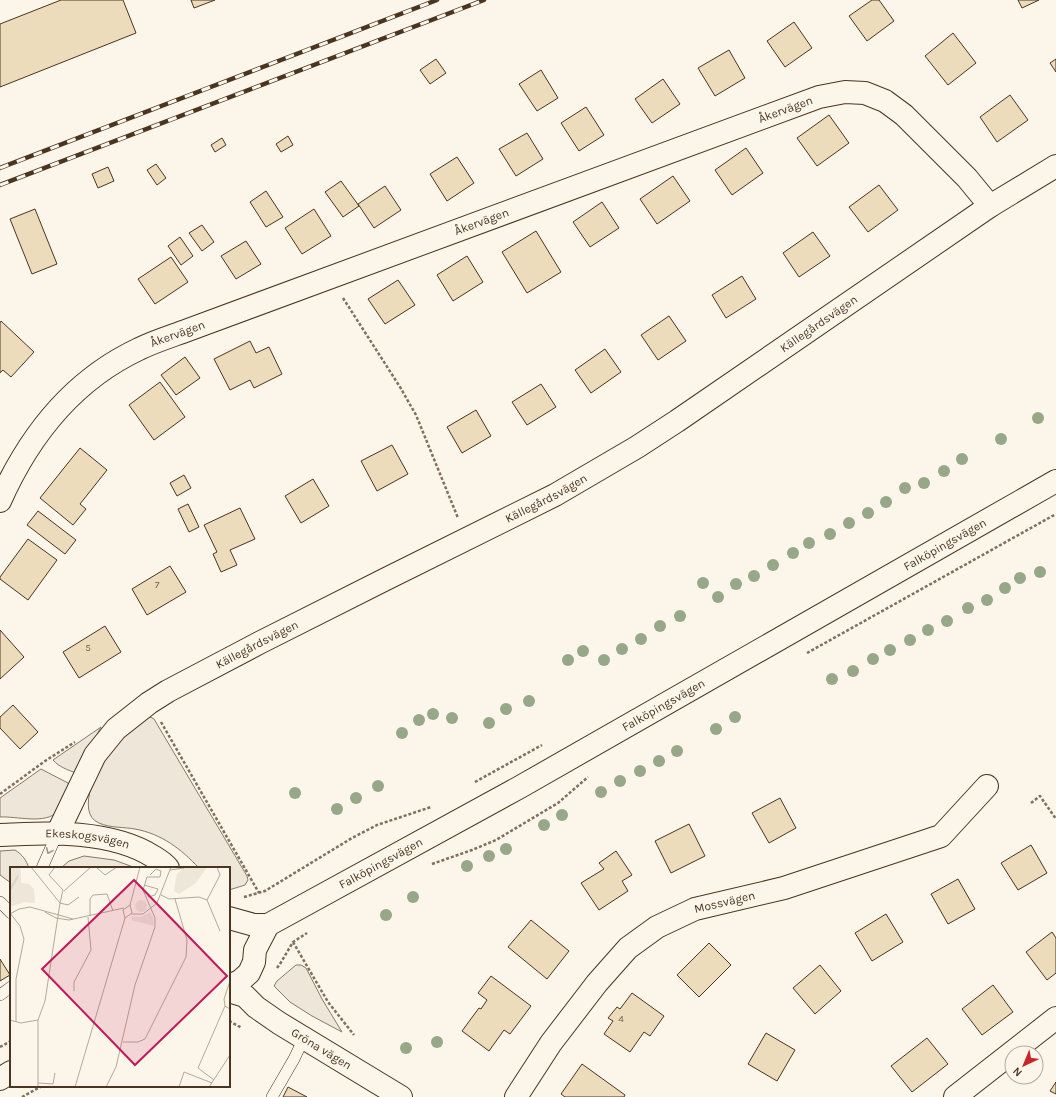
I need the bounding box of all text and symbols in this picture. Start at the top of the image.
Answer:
street label: Åkervägen [756,93,815,126]
street label: Åkervägen [452,205,511,238]
street label: Källegårdsvägen [777,292,860,355]
street label: Åkervägen [148,317,207,350]
street label: Källegårdsvägen [503,471,590,526]
street label: Falköpingsvägen [901,515,989,574]
house number: 7 [155,579,160,591]
street label: Källegårdsvägen [213,617,301,672]
house number: 5 [85,642,91,654]
street label: Falköpingsvägen [620,676,707,734]
street label: Ekeskogsvägen [45,826,132,852]
street label: Falköpingsvägen [337,835,425,892]
one-way arrow [46,846,54,854]
inset map [10,867,230,1087]
street label: Mossvägen [693,888,757,916]
house number: 4 [618,1013,624,1025]
street label: Gröna vägen [289,1025,354,1072]
north arrow [1004,1045,1044,1085]
text: N [1010,1064,1025,1079]

